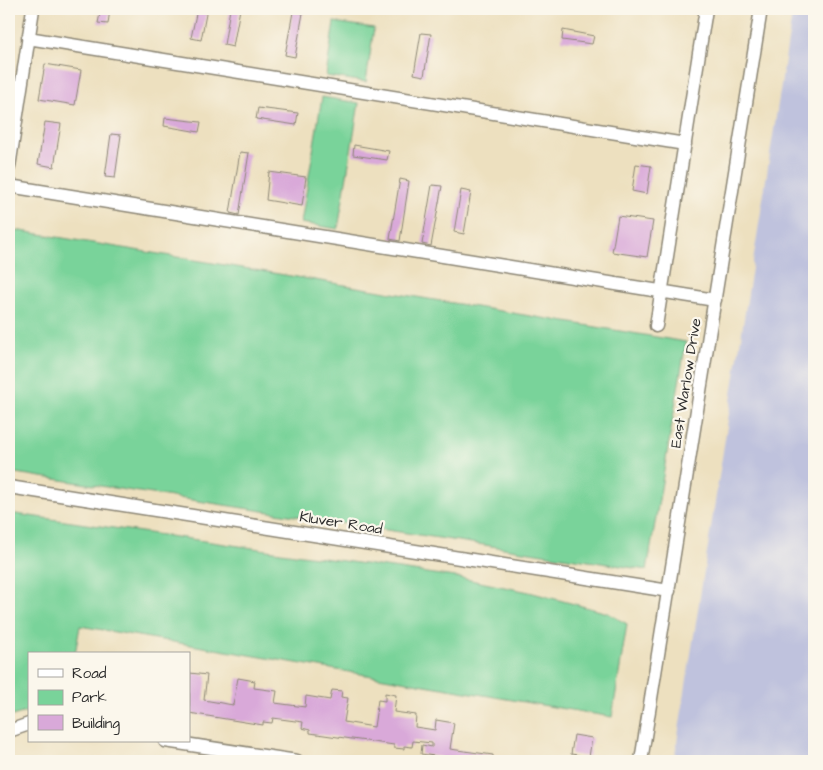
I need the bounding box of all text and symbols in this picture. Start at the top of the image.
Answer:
street label: East Warlow Drive [665,317,707,449]
street label: Kluver Road [298,506,384,540]
legend [28,652,190,742]
text: Road [72,663,107,684]
text: Park [72,687,107,708]
text: Building [72,713,120,735]

